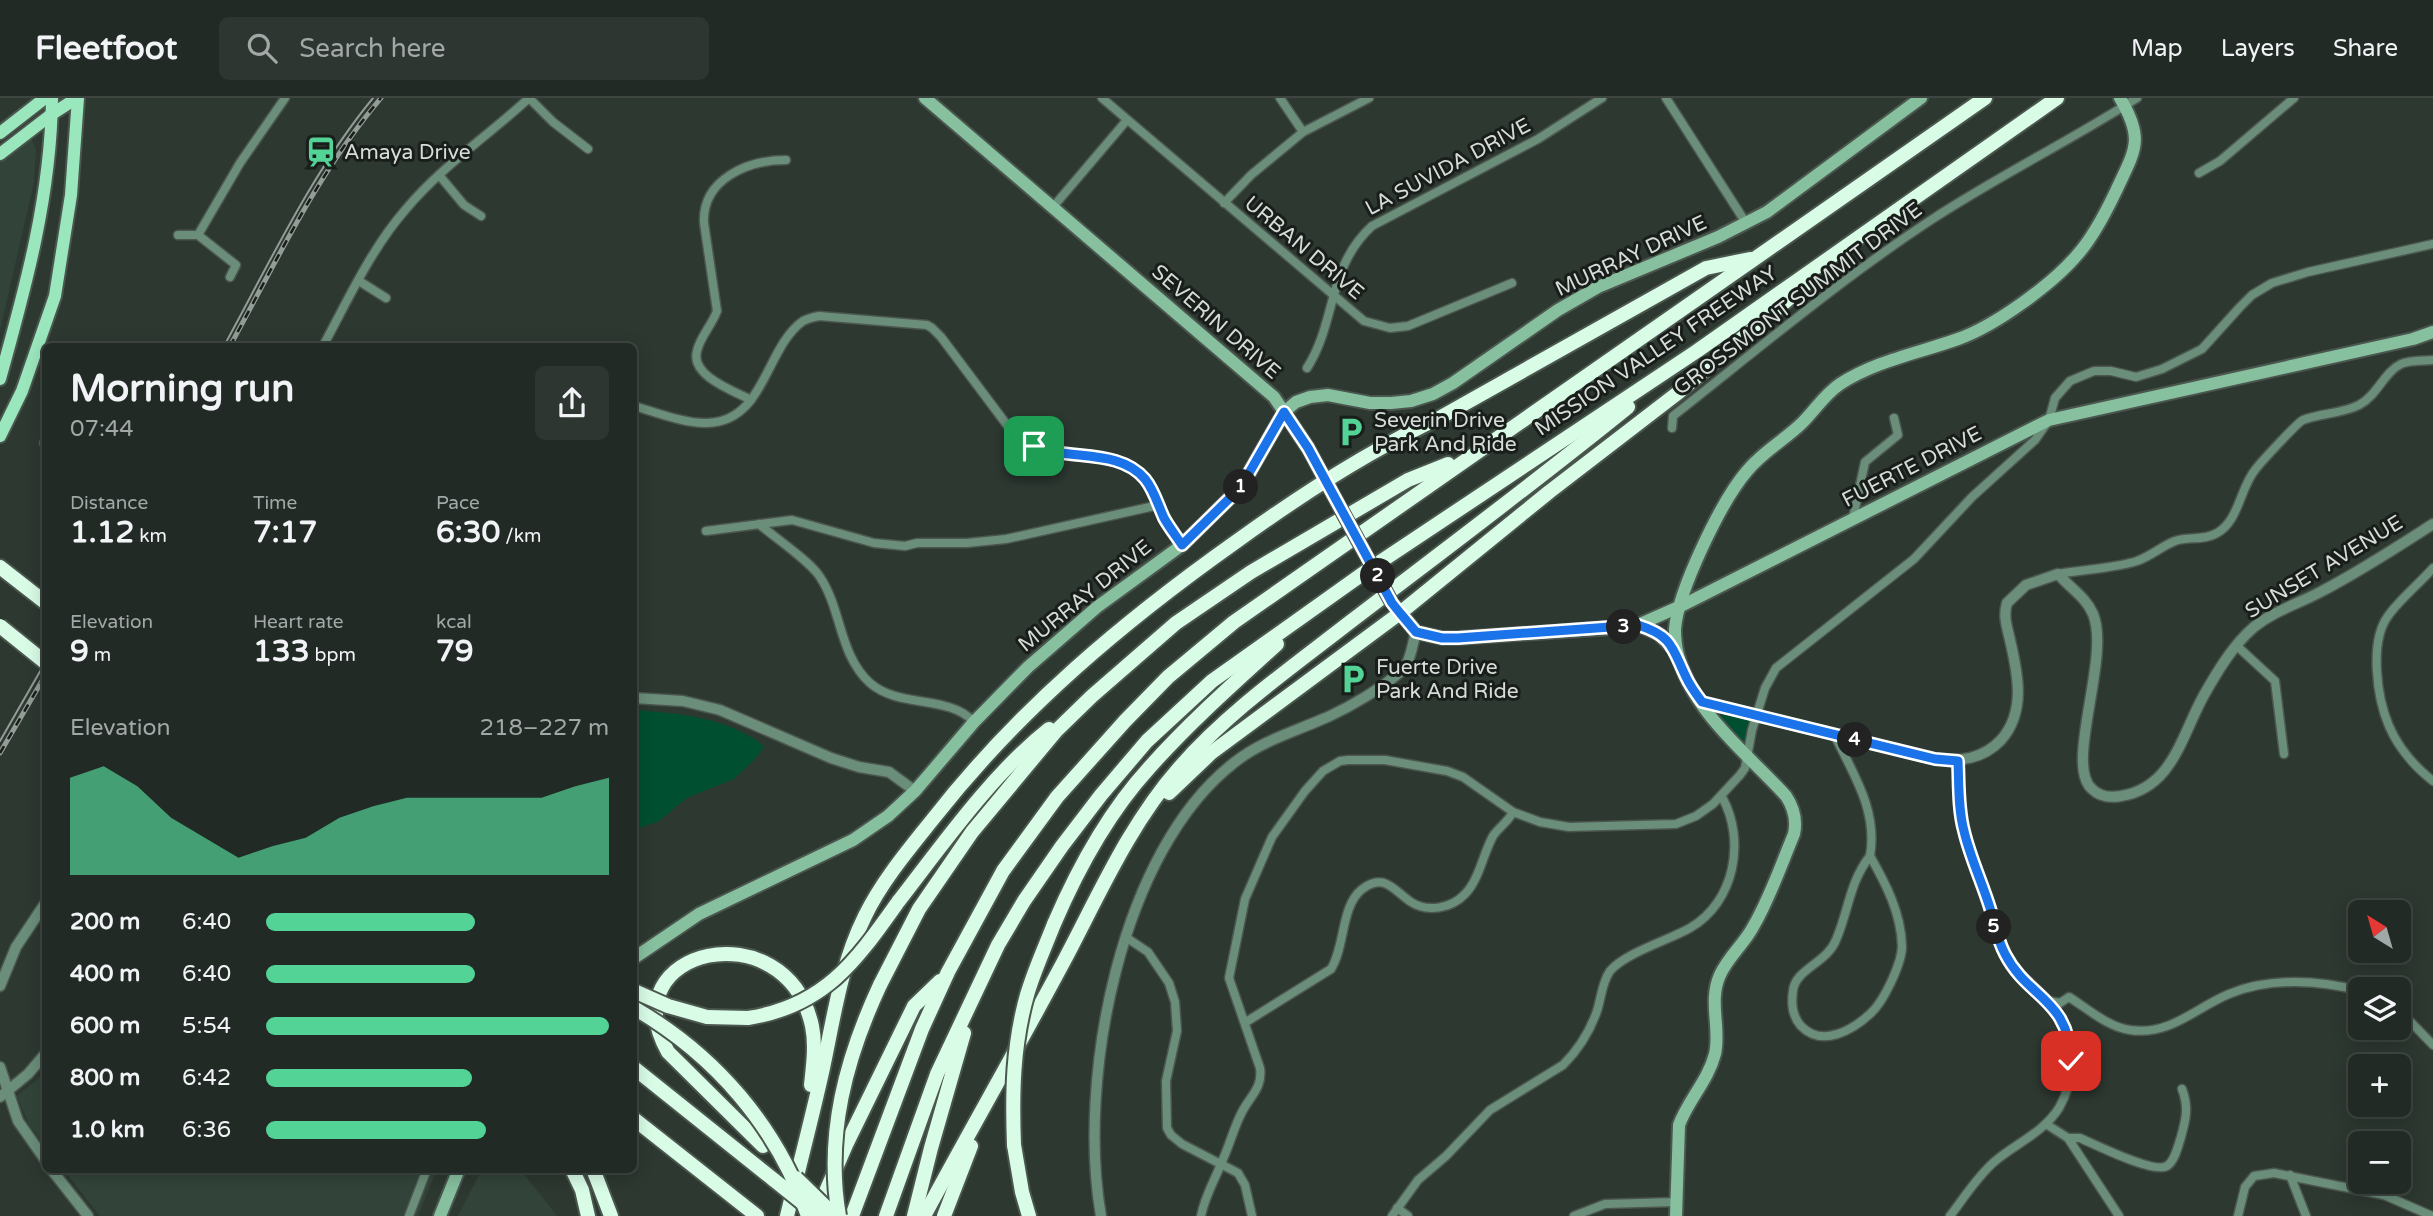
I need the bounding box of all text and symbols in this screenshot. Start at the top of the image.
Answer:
search box [219,17,709,80]
text: Fleetfoot [35,29,177,68]
icon: search [243,29,281,67]
text: Search here [299,33,445,64]
text: Map [2131,34,2183,63]
text: Layers [2221,34,2295,63]
text: Share [2333,34,2398,63]
street label: LA SUVIDA DRIVE [1361,113,1535,221]
station icon: Amaya Drive [304,135,338,169]
place label: Amaya Drive [344,140,471,165]
street label: URBAN DRIVE [1239,191,1369,305]
street label: GROSSMONT SUMMIT DRIVE [1669,197,1927,401]
street label: MURRAY DRIVE [1551,210,1711,302]
street label: SEVERIN DRIVE [1147,259,1285,385]
street label: MISSION VALLEY FREEWAY [1530,260,1782,442]
text: Morning run [70,366,294,412]
button: share [535,366,609,440]
place label: Severin Drive Park And Ride [1374,408,1517,457]
text: 07:44 [70,415,134,443]
parking icon: Severin Drive Park And Ride [1334,415,1368,449]
pin [1004,416,1064,476]
street label: FUERTE DRIVE [1838,421,1986,513]
icon: arrive [1015,427,1053,465]
pin: 1 [1224,470,1258,504]
text: 1 [1235,475,1246,497]
text: Distance [70,492,148,514]
text: Time [253,492,297,514]
text: Pace [436,492,480,514]
street label: SUNSET AVENUE [2241,510,2407,624]
text: 1.12 [70,514,134,551]
text: 7:17 [253,514,317,551]
text: 6:30 [436,514,500,551]
text: km [134,525,167,547]
text: /km [500,525,541,547]
street label: MURRAY DRIVE [1013,535,1157,657]
pin: 2 [1360,559,1396,594]
text: 2 [1372,564,1383,586]
pin: 3 [1606,610,1642,644]
text: Elevation [70,611,153,633]
text: Heart rate [253,611,344,633]
text: kcal [436,611,472,633]
text: 3 [1618,615,1629,637]
text: 9 [70,633,89,670]
text: 133 [253,633,310,670]
text: 79 [436,633,474,670]
text: m [89,644,111,666]
text: bpm [310,644,356,666]
place label: Fuerte Drive Park And Ride [1376,655,1519,704]
parking icon: Fuerte Drive Park And Ride [1336,662,1370,696]
text: Elevation [70,714,171,742]
text: 218–227 m [480,714,609,742]
pin: 4 [1838,722,1872,758]
text: 4 [1849,728,1860,750]
north arrow [2348,900,2412,962]
map controls [2348,900,2411,1194]
text: 200 m [70,908,140,936]
text: 6:40 [182,908,231,936]
pin: 5 [1976,910,2011,944]
text: 5 [1988,915,1999,937]
text: 400 m [70,960,140,988]
text: 6:40 [182,960,231,988]
button: layers [2348,977,2411,1040]
text: 600 m [70,1012,140,1040]
text: 5:54 [182,1012,231,1040]
pin [2041,1031,2101,1091]
icon: check [2052,1042,2090,1080]
button: + [2348,1054,2411,1117]
text: 800 m [70,1064,140,1092]
text: 6:42 [182,1064,231,1092]
text: 1.0 km [70,1116,145,1144]
text: 6:36 [182,1116,231,1144]
button: − [2348,1131,2411,1194]

